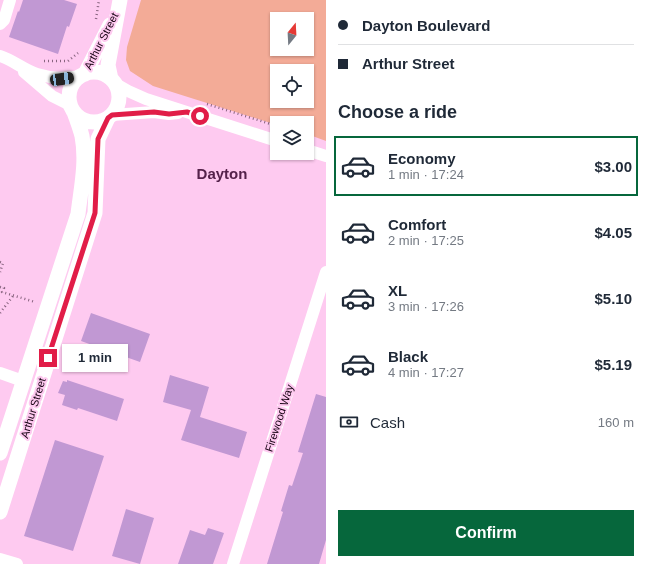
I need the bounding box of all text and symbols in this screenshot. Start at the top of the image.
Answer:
street label: Arthur Street [81,10,121,72]
north arrow [270,12,314,56]
map controls [270,12,314,160]
text: Dayton Boulevard [362,17,490,34]
text: Arthur Street [362,55,455,72]
button: locate [270,64,314,108]
car [49,71,75,87]
text: Choose a ride [338,102,457,122]
route start [191,107,209,125]
button: layers [270,116,314,160]
icon: car [340,148,376,184]
text: Economy [388,150,456,167]
text: $3.00 [594,158,632,175]
district label: Dayton [197,165,247,182]
text: 1 min · 17:24 [388,167,464,182]
icon: car [340,214,376,250]
text: Comfort [388,216,446,233]
text: $4.05 [594,224,632,241]
text: 2 min · 17:25 [388,233,464,248]
icon: car [340,280,376,316]
text: XL [388,282,407,299]
text: $5.10 [594,290,632,307]
text: 3 min · 17:26 [388,299,464,314]
callout: 1 min [62,344,128,372]
icon: car [340,346,376,382]
text: Black [388,348,428,365]
route end [39,349,57,367]
text: 1 min [78,350,112,365]
text: $5.19 [594,356,632,373]
text: 4 min · 17:27 [388,365,464,380]
street label: Arthur Street [18,376,48,440]
street label: Firewood Way [262,382,296,453]
icon: cash [338,411,360,433]
text: Cash [370,414,405,431]
text: 160 m [598,415,634,430]
button: Confirm [338,510,634,556]

